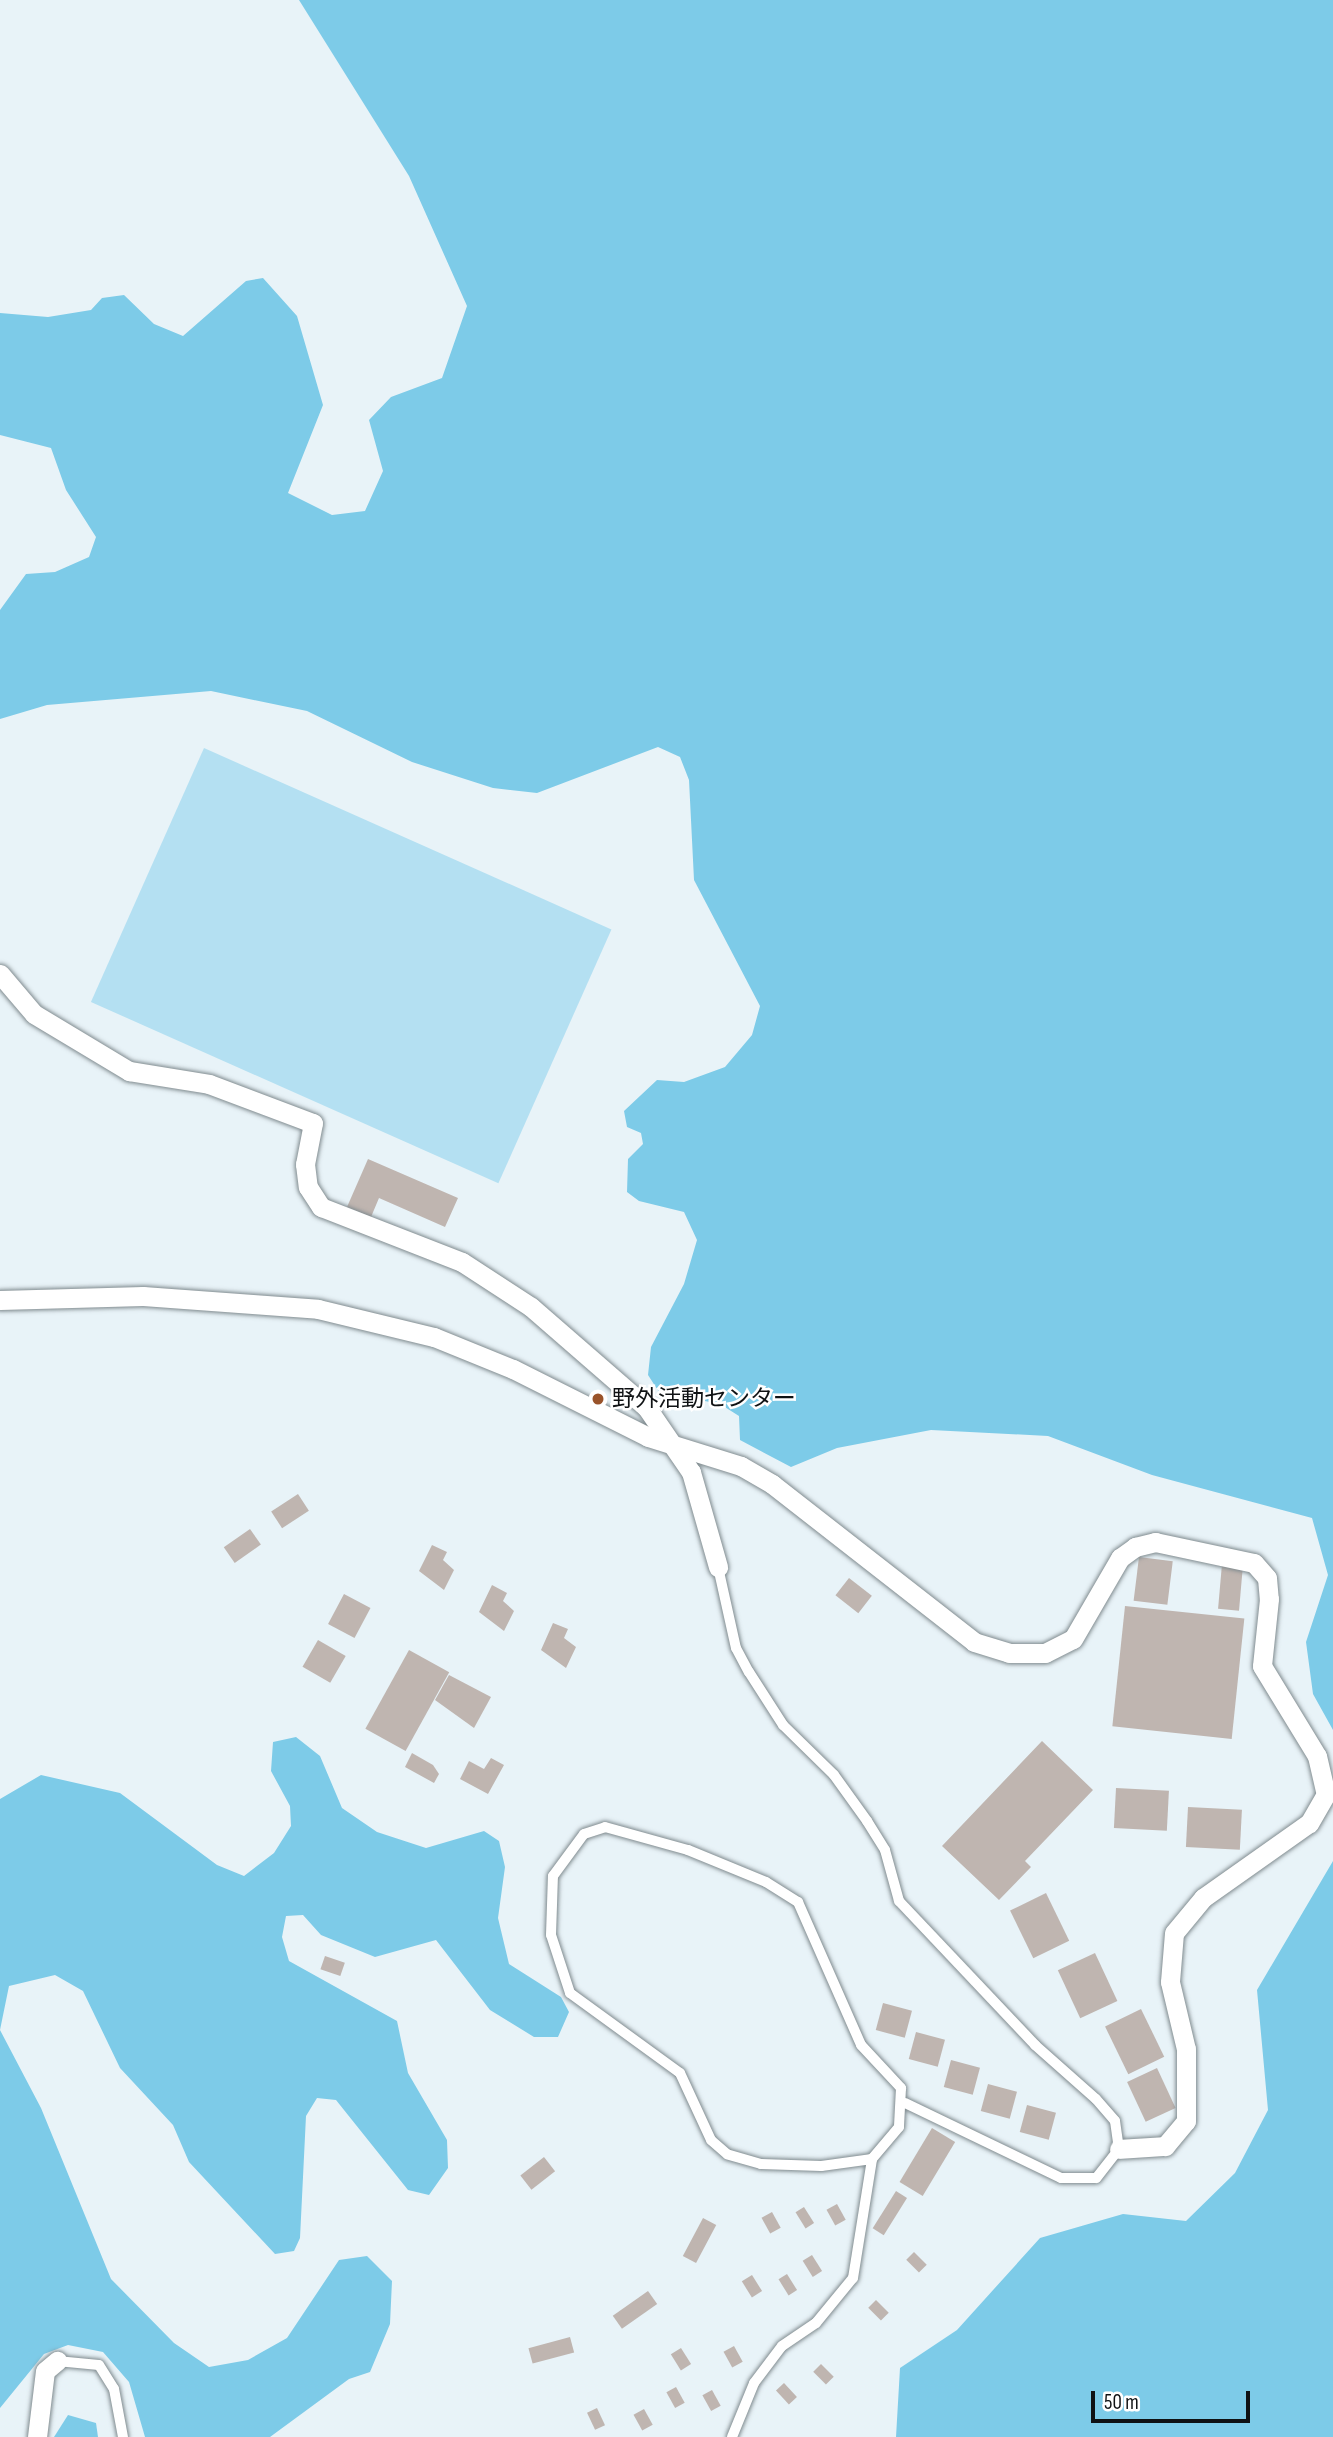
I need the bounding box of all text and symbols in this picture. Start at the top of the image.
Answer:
place label: 野外活動センター [612,1385,796,1413]
marker: 野外活動センター [590,1391,606,1407]
scale bar [1095,2378,1254,2422]
text: 50 m [1104,2390,1139,2415]

